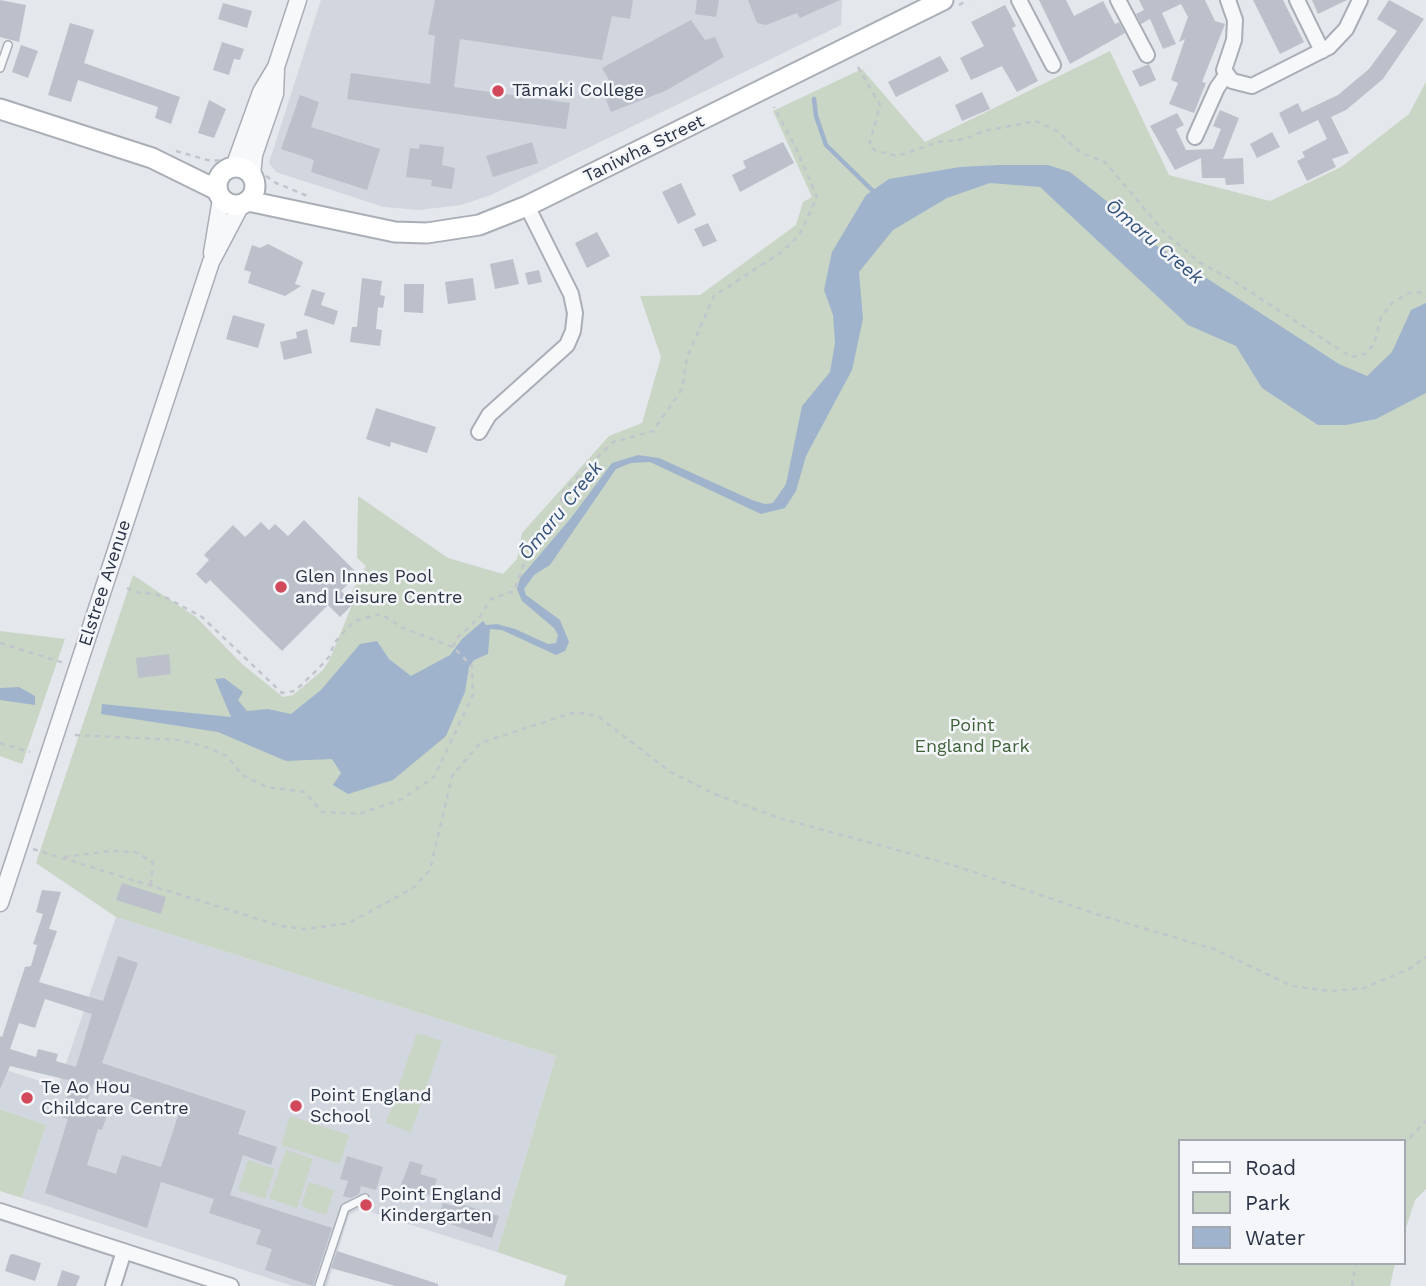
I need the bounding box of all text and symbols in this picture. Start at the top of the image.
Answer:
place label: Tāmaki College [512,80,644,102]
marker: Tāmaki College [490,83,506,99]
street label: Taniwha Street [580,110,708,188]
water label: Ōmaru Creek [1101,195,1207,289]
water label: Ōmaru Creek [514,457,608,565]
street label: Elstree Avenue [74,517,136,649]
place label: Glen Innes Pool and Leisure Centre [295,566,462,608]
marker: Glen Innes Pool and Leisure Centre [273,579,289,595]
park label: Point England Park [914,715,1030,758]
place label: Te Ao Hou Childcare Centre [41,1077,189,1120]
place label: Point England School [310,1085,431,1128]
marker: Te Ao Hou Childcare Centre [19,1090,35,1106]
marker: Point England School [288,1098,304,1114]
legend [1178,1139,1405,1265]
text: Road [1245,1155,1296,1180]
place label: Point England Kindergarten [380,1184,501,1226]
text: Park [1245,1190,1290,1215]
marker: Point England Kindergarten [358,1197,374,1213]
text: Water [1245,1225,1305,1250]

